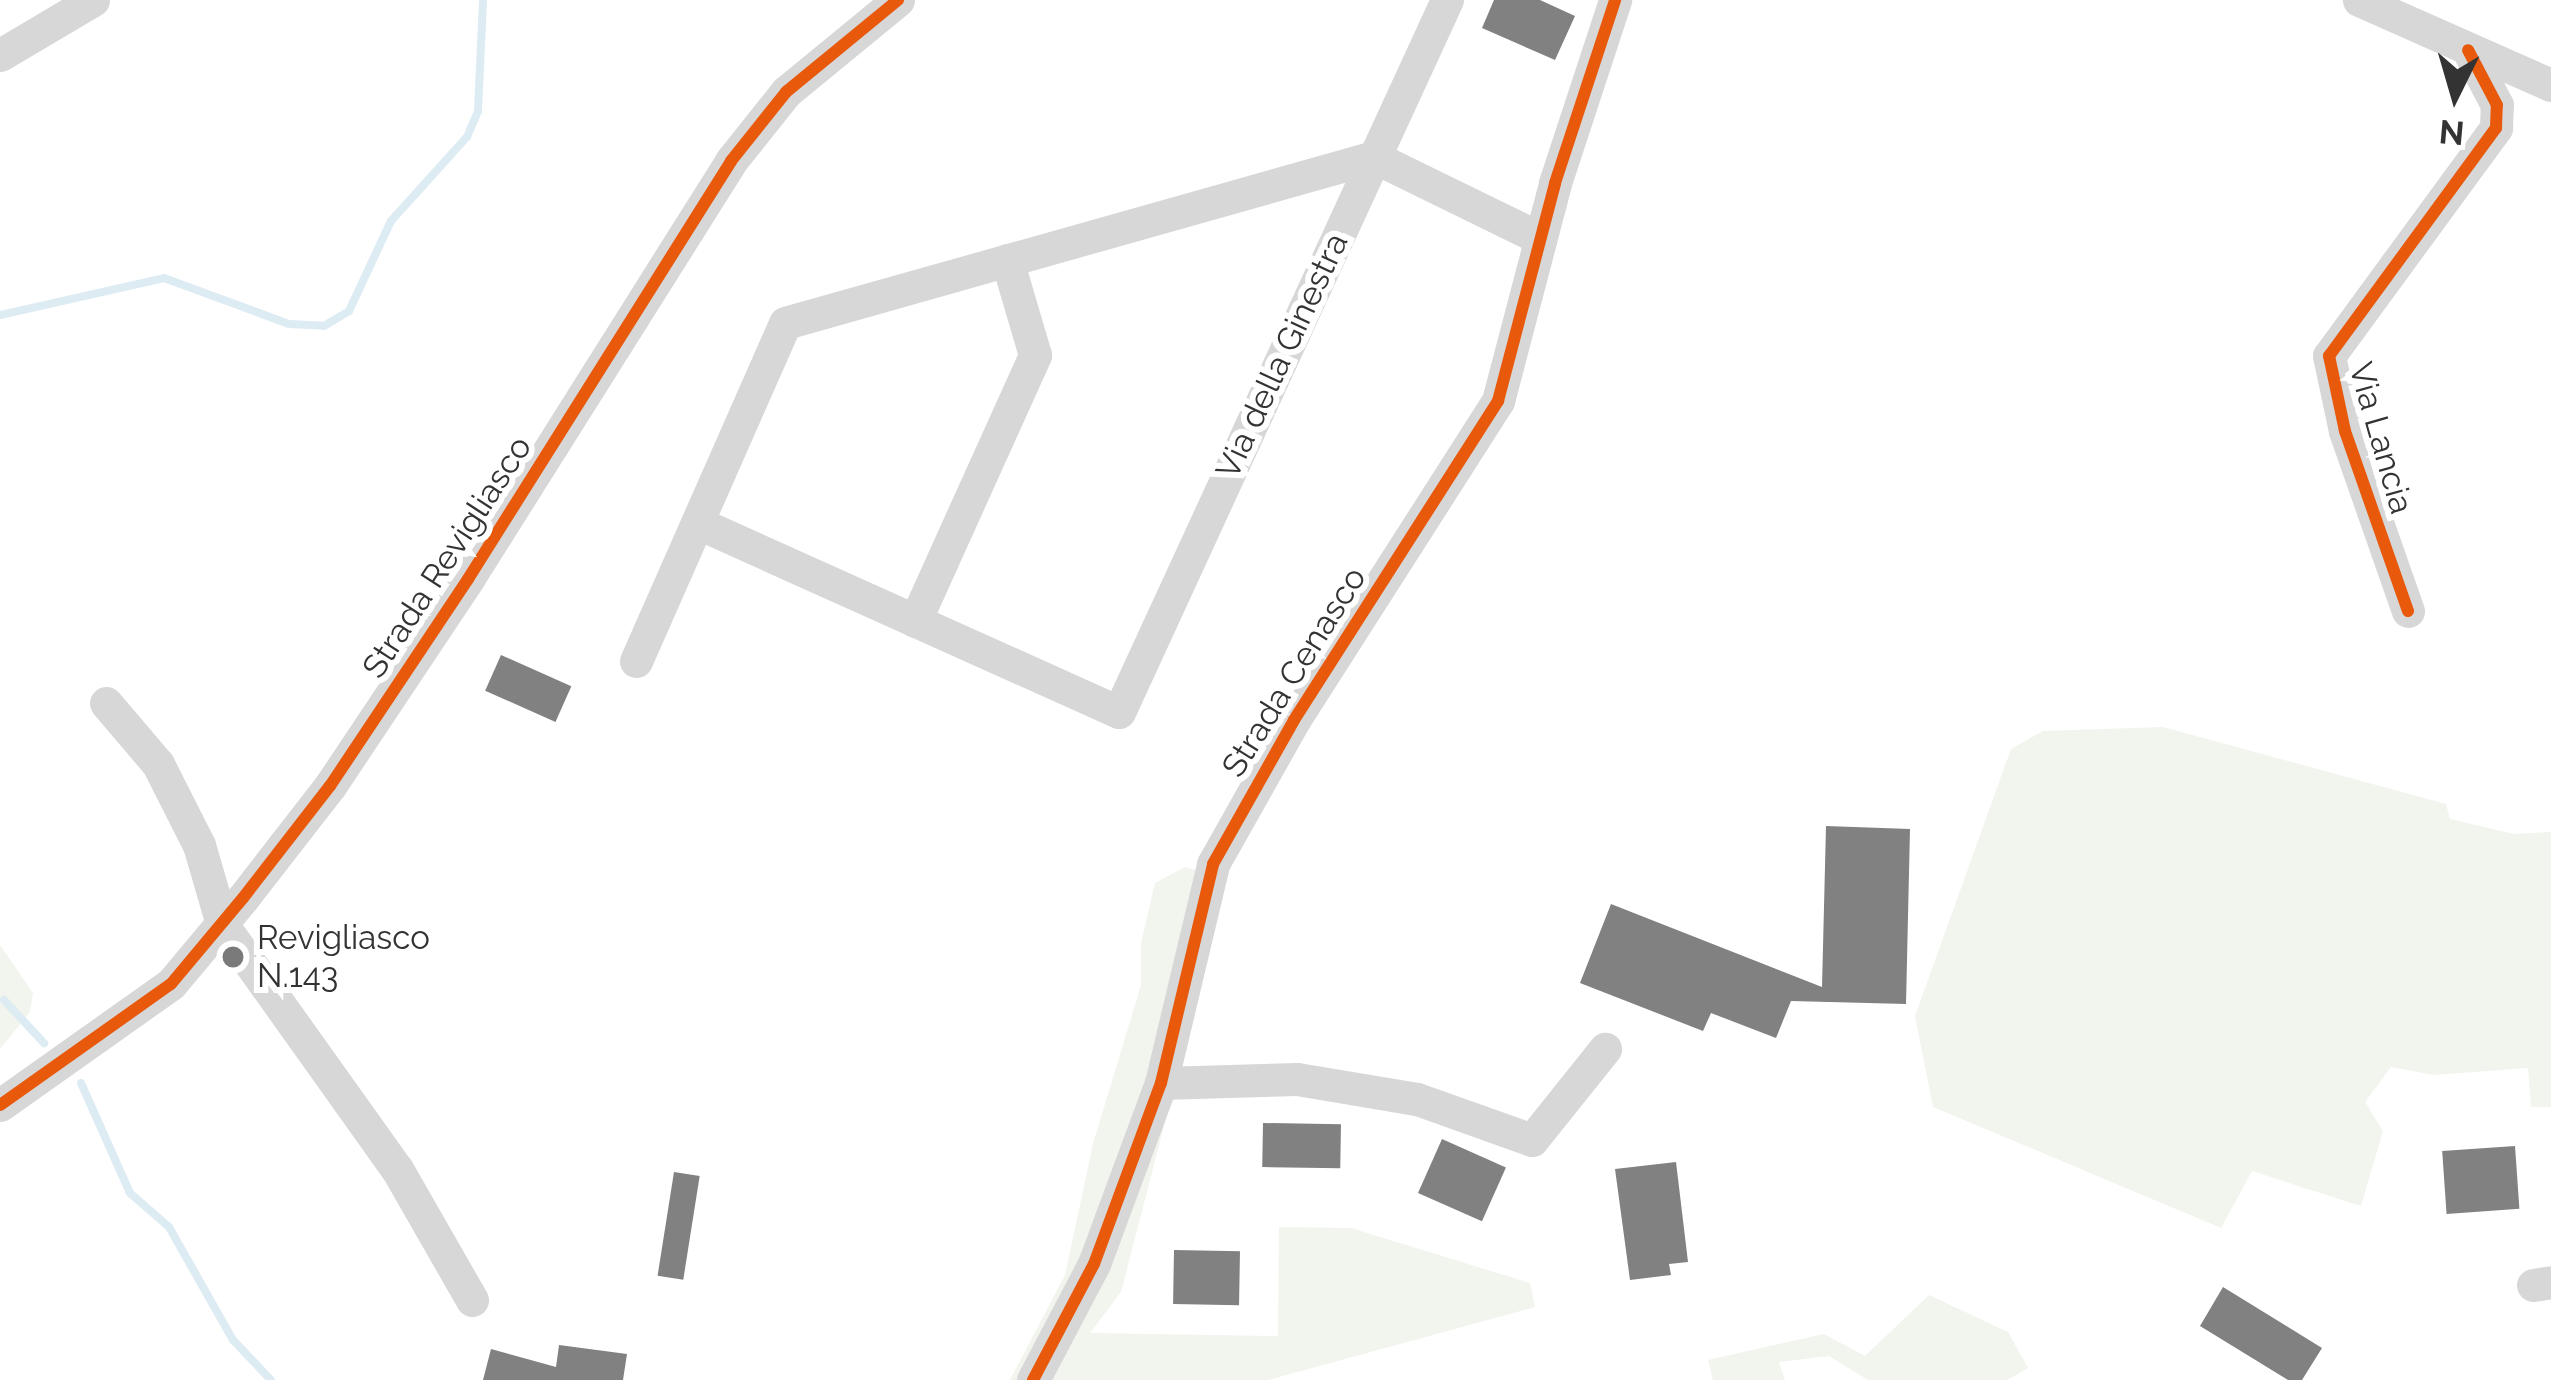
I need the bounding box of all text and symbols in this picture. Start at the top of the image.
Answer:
north arrow [2395,36,2515,156]
text: N [2438,112,2466,153]
street label: Via della Ginestra [1208,227,1356,485]
street label: Via Lancia [2341,358,2421,518]
street label: Strada Revigliasco [354,429,540,685]
street label: Strada Cenasco [1214,560,1374,784]
place label: Revigliasco N.143 [257,918,430,996]
marker: Revigliasco N.143 [220,944,246,970]

